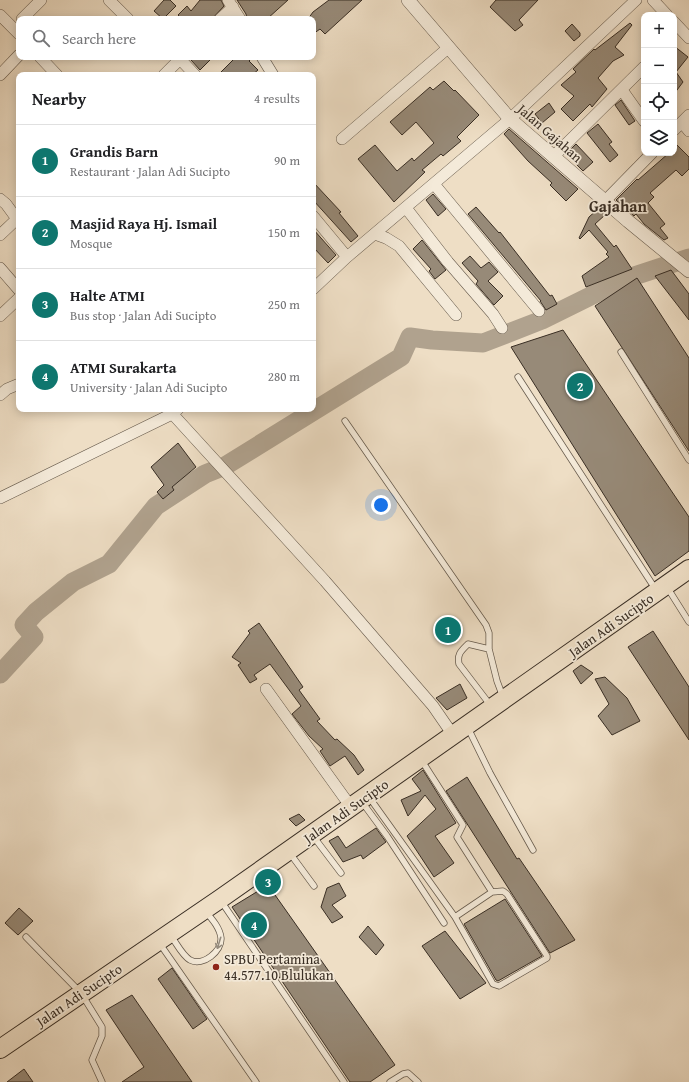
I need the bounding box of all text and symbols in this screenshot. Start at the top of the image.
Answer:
map controls [641,12,677,156]
button: + [641,12,677,48]
search box [16,16,316,60]
icon: search [30,27,52,49]
text: Search here [62,28,136,49]
button: − [641,48,677,84]
button: locate [641,84,677,120]
text: Nearby [32,86,86,111]
text: 4 results [254,89,300,108]
street label: Jalan Gajahan [512,98,587,167]
button: layers [641,120,677,156]
text: Grandis Barn [70,141,158,162]
text: 1 [42,151,48,170]
text: 90 m [274,151,300,170]
text: Restaurant · Jalan Adi Sucipto [70,162,230,181]
district label: Gajahan [589,194,648,218]
text: Masjid Raya Hj. Ismail [70,213,217,234]
text: 2 [42,223,48,242]
text: 150 m [268,223,300,242]
text: Mosque [70,234,112,253]
text: Halte ATMI [70,285,145,306]
text: 3 [42,295,48,314]
text: 250 m [268,295,300,314]
text: Bus stop · Jalan Adi Sucipto [70,306,216,325]
text: ATMI Surakarta [70,357,176,378]
text: 4 [42,367,48,386]
text: 280 m [268,367,300,386]
pin: 2 [567,371,593,401]
text: University · Jalan Adi Sucipto [70,378,227,397]
your location [371,495,391,515]
street label: Jalan Adi Sucipto [563,588,658,663]
pin: 1 [435,615,461,645]
street label: Jalan Adi Sucipto [298,774,393,849]
pin: 3 [255,867,281,897]
pin: 4 [241,910,267,940]
one-way arrow [215,937,222,950]
place label: SPBU Pertamina 44.577.10 Blulukan [224,949,334,985]
street label: Jalan Adi Sucipto [30,959,126,1032]
marker: SPBU Pertamina 44.577.10 Blulukan [211,962,221,972]

